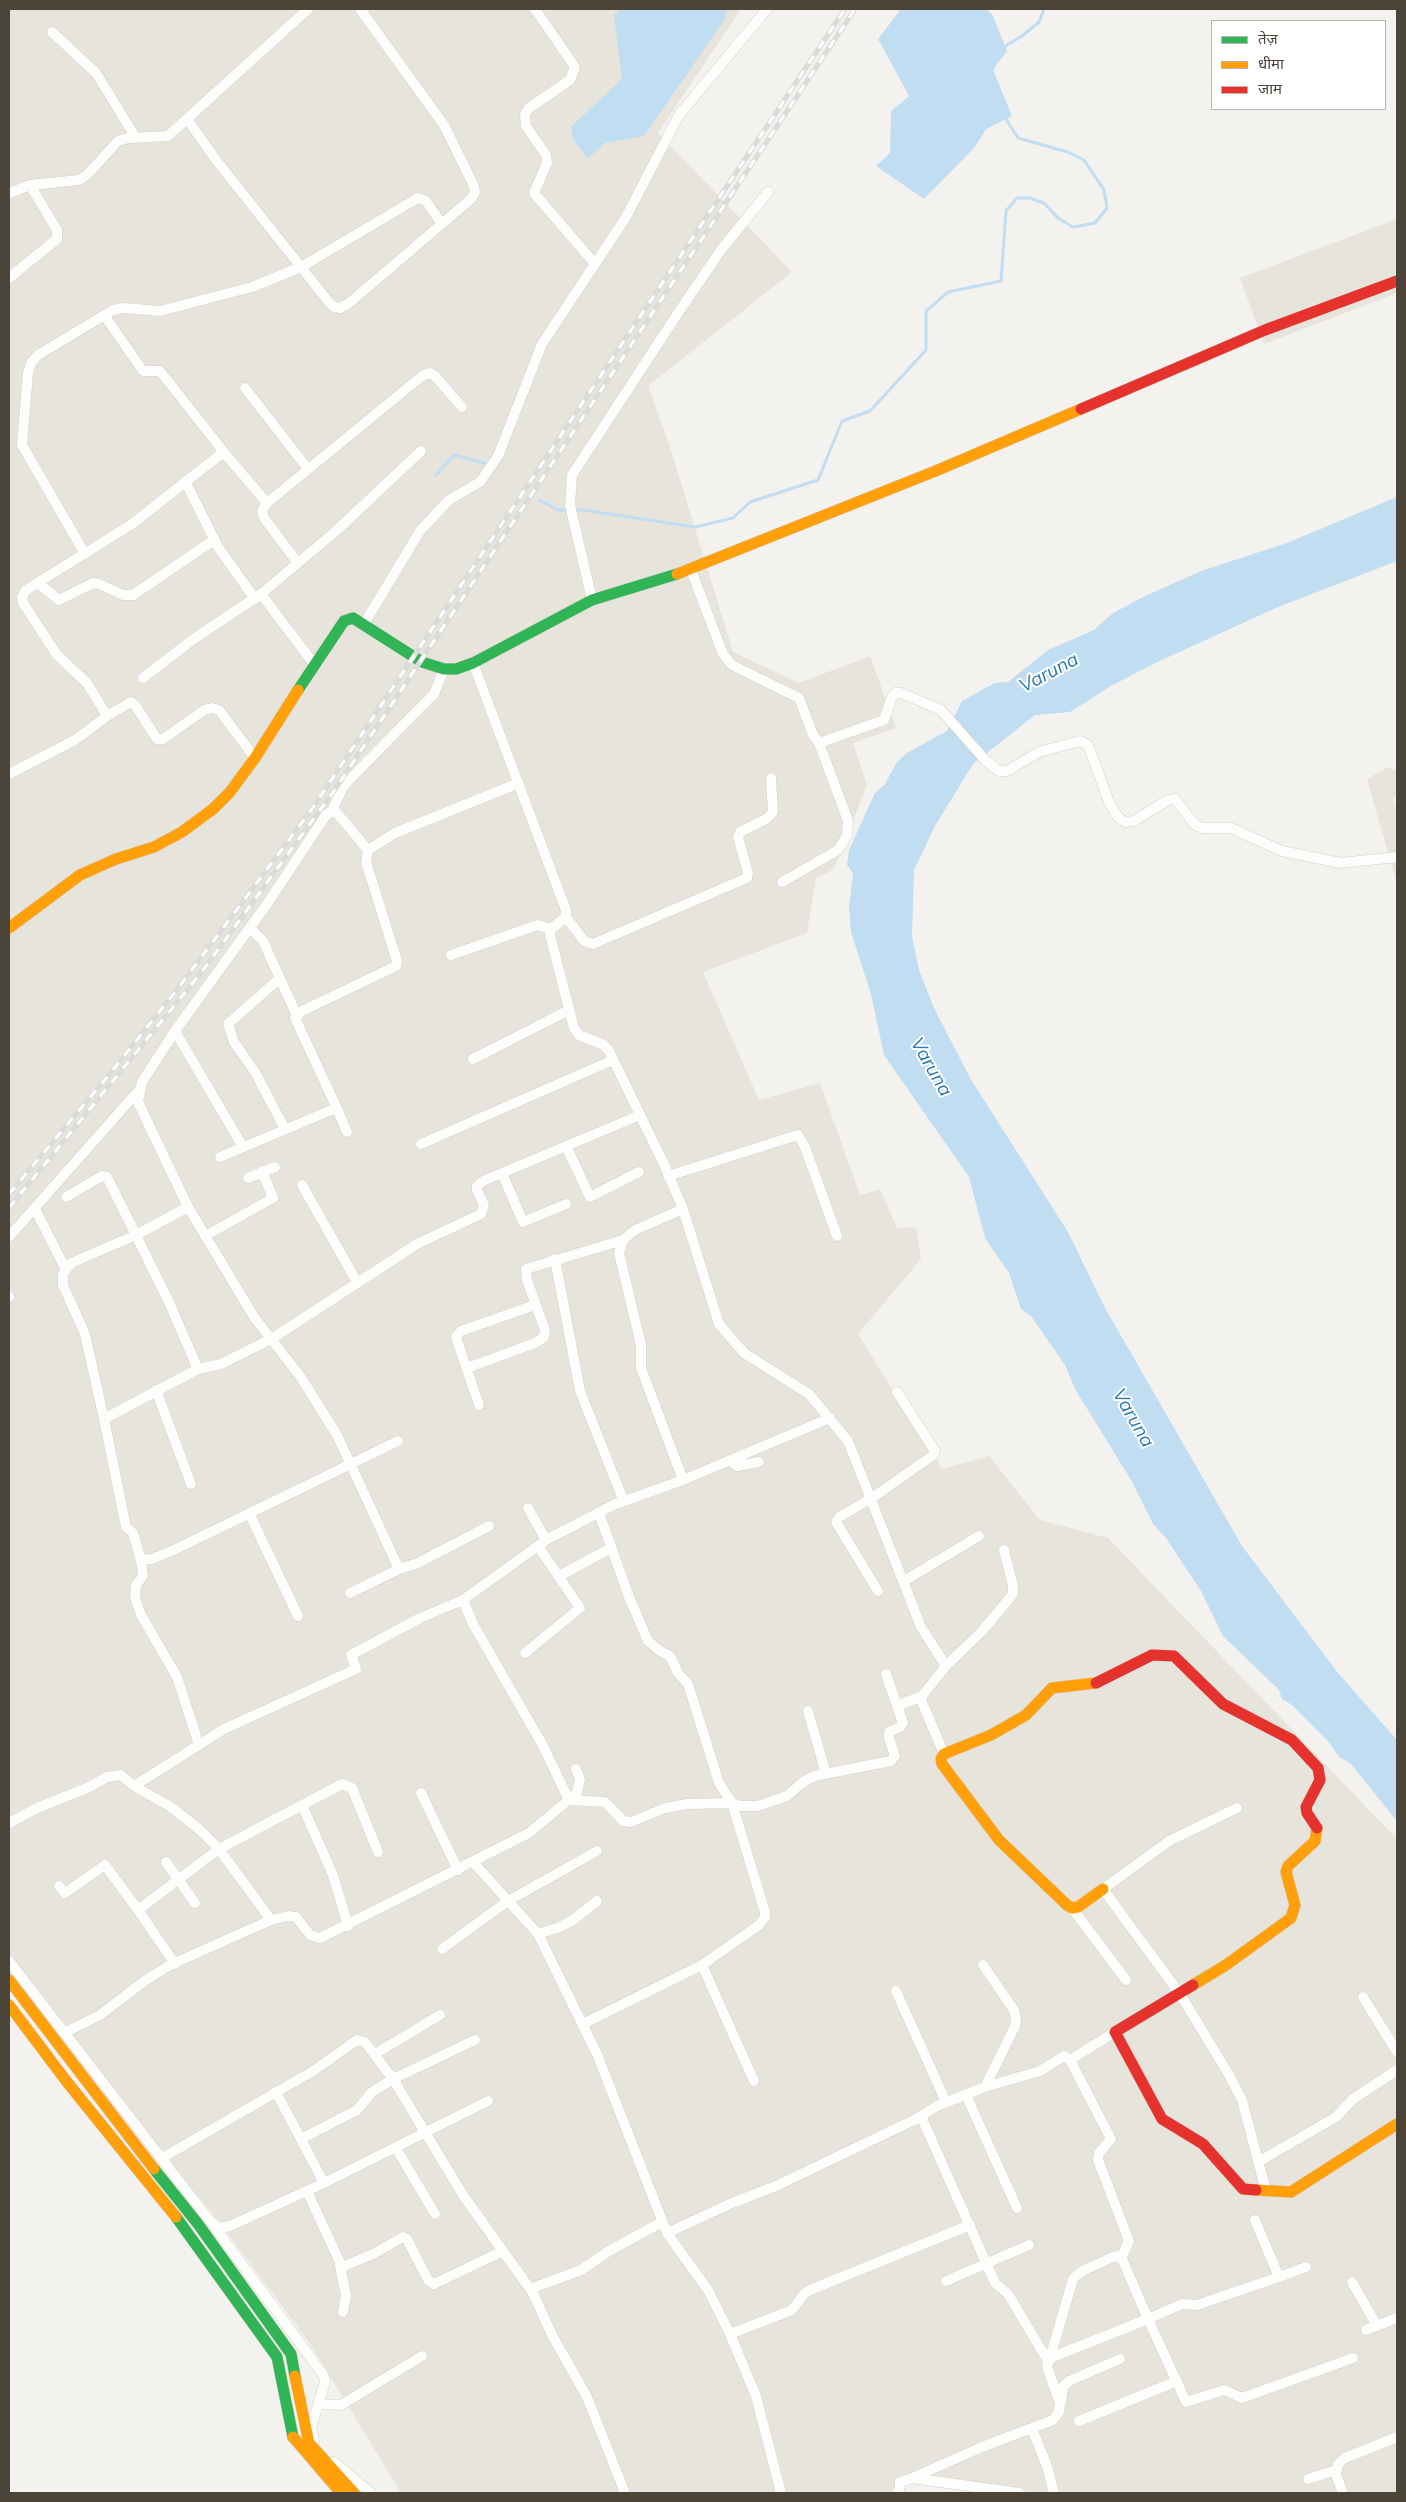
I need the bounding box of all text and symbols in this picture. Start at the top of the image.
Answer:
legend [1211,20,1386,110]
text: तेज़ [1258,29,1278,48]
text: धीमा [1258,54,1284,73]
text: जाम [1258,79,1282,98]
water label: Varuna [1015,648,1083,698]
water label: Varuna [905,1034,957,1100]
water label: Varuna [1107,1385,1159,1451]

